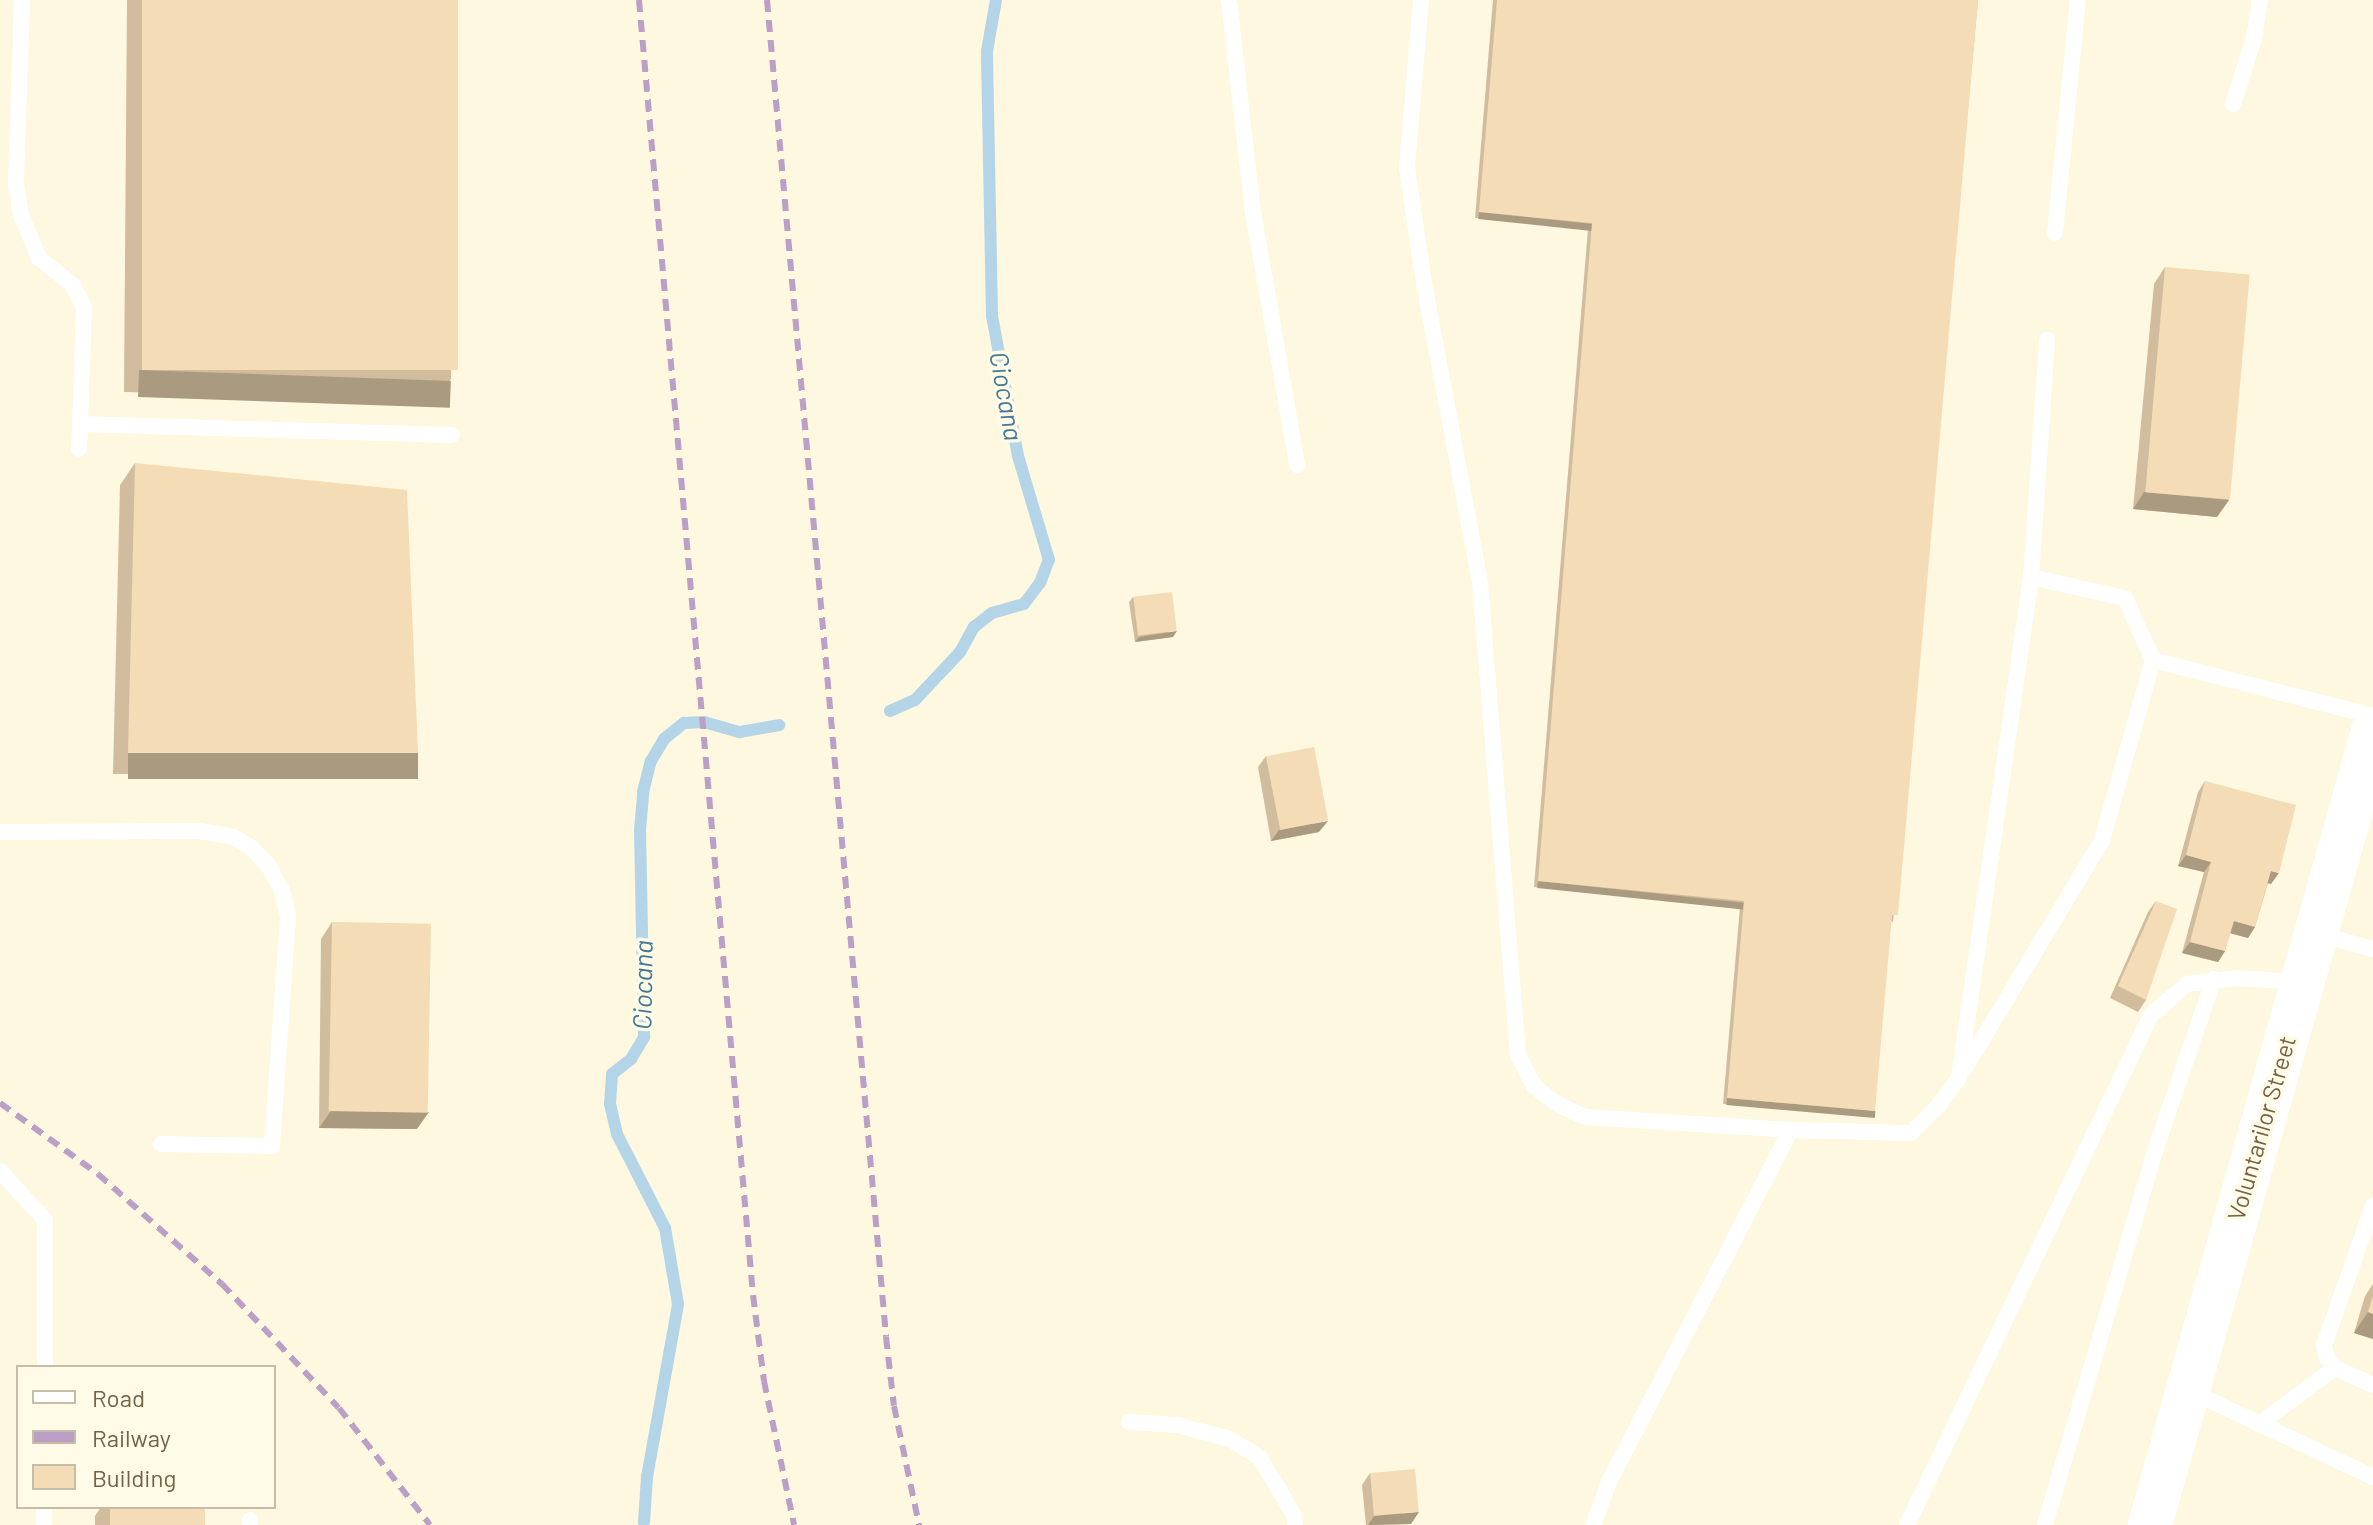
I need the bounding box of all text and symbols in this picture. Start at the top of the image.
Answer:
water label: Ciocana [984,349,1030,443]
water label: Ciocana [626,940,658,1030]
street label: Voluntarilor Street [2221,1032,2301,1224]
legend [16,1365,276,1509]
text: Road [92,1383,145,1412]
text: Railway [92,1423,171,1452]
text: Building [92,1463,176,1492]

